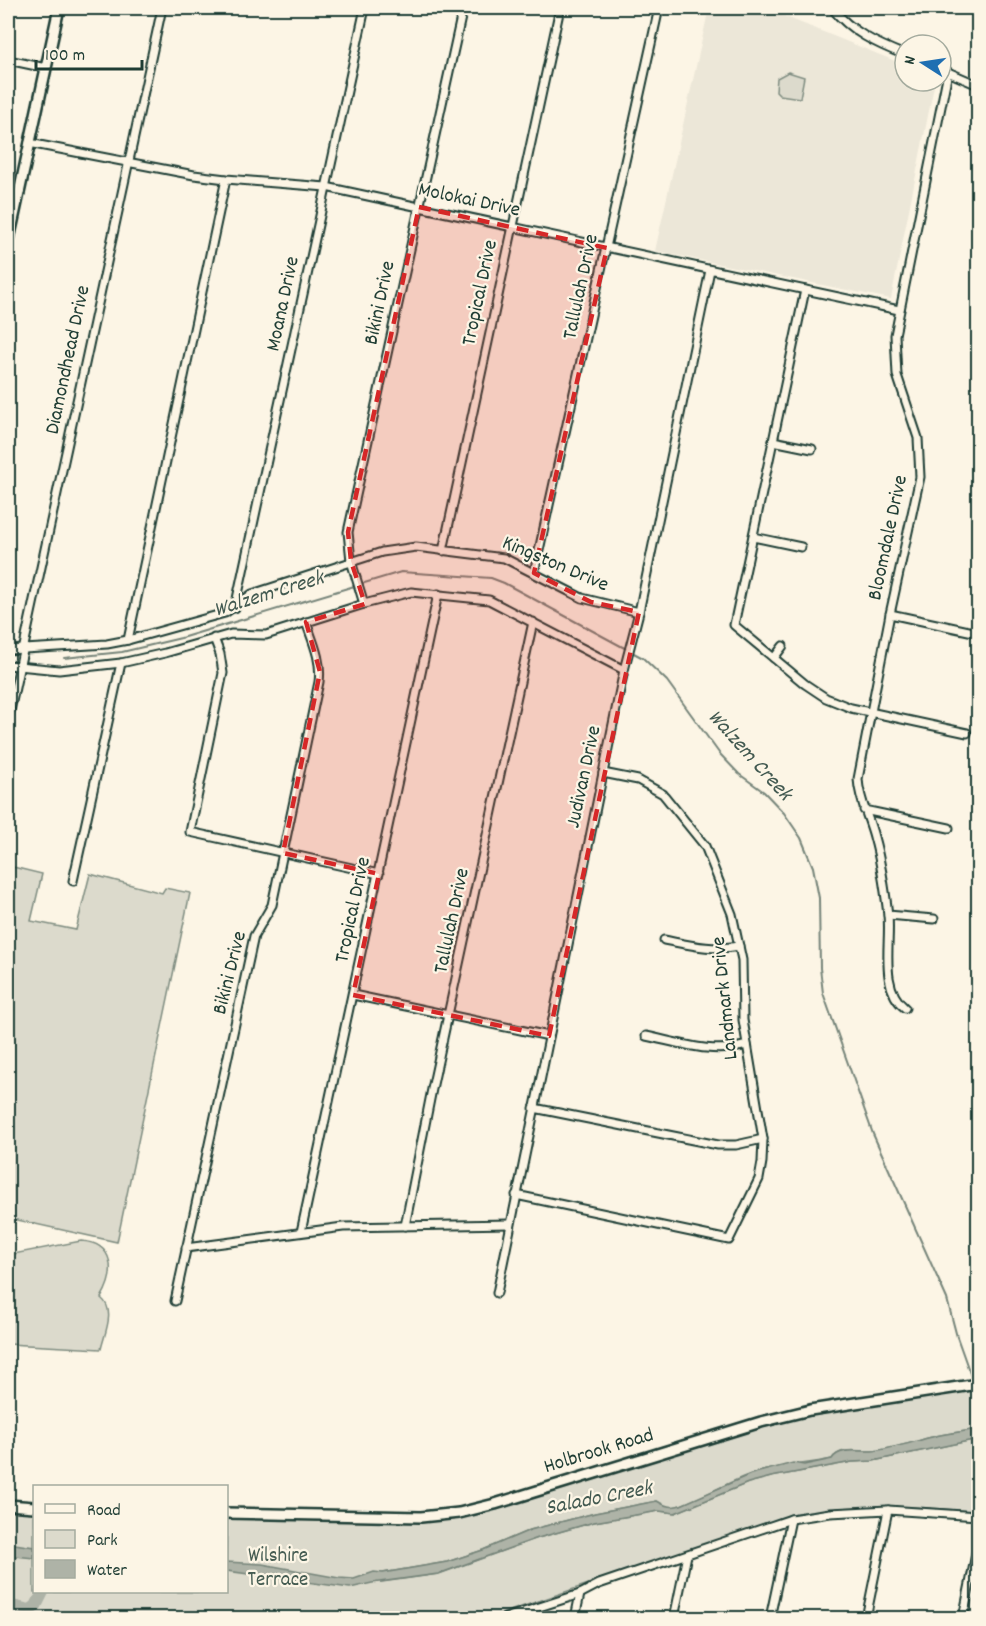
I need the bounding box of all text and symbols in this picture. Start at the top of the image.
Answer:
scale bar [36,33,142,71]
north arrow [893,33,953,93]
text: 100 m [45,44,85,69]
text: N [899,54,923,67]
street label: Molokai Drive [415,176,523,226]
street label: Tallulah Drive [556,232,608,342]
street label: Tropical Drive [455,237,507,349]
street label: Moana Drive [259,254,309,354]
street label: Bikini Drive [357,258,405,348]
street label: Diamondhead Drive [39,283,99,437]
street label: Bloomdale Drive [861,473,917,603]
street label: Kingston Drive [497,529,613,601]
water label: Walzem Creek [210,563,330,626]
water label: Walzem Creek [699,703,800,810]
street label: Judivan Drive [560,723,610,831]
street label: Tropical Drive [328,854,380,966]
street label: Tallulah Drive [427,866,479,976]
street label: Bikini Drive [206,928,256,1018]
street label: Landmark Drive [705,935,747,1061]
street label: Holbrook Road [540,1421,658,1483]
water label: Salado Creek [543,1473,657,1525]
legend [33,1485,228,1593]
text: Road [87,1499,121,1524]
text: Park [87,1529,118,1554]
park label: Wilshire Terrace [248,1542,308,1596]
text: Water [87,1559,127,1584]

